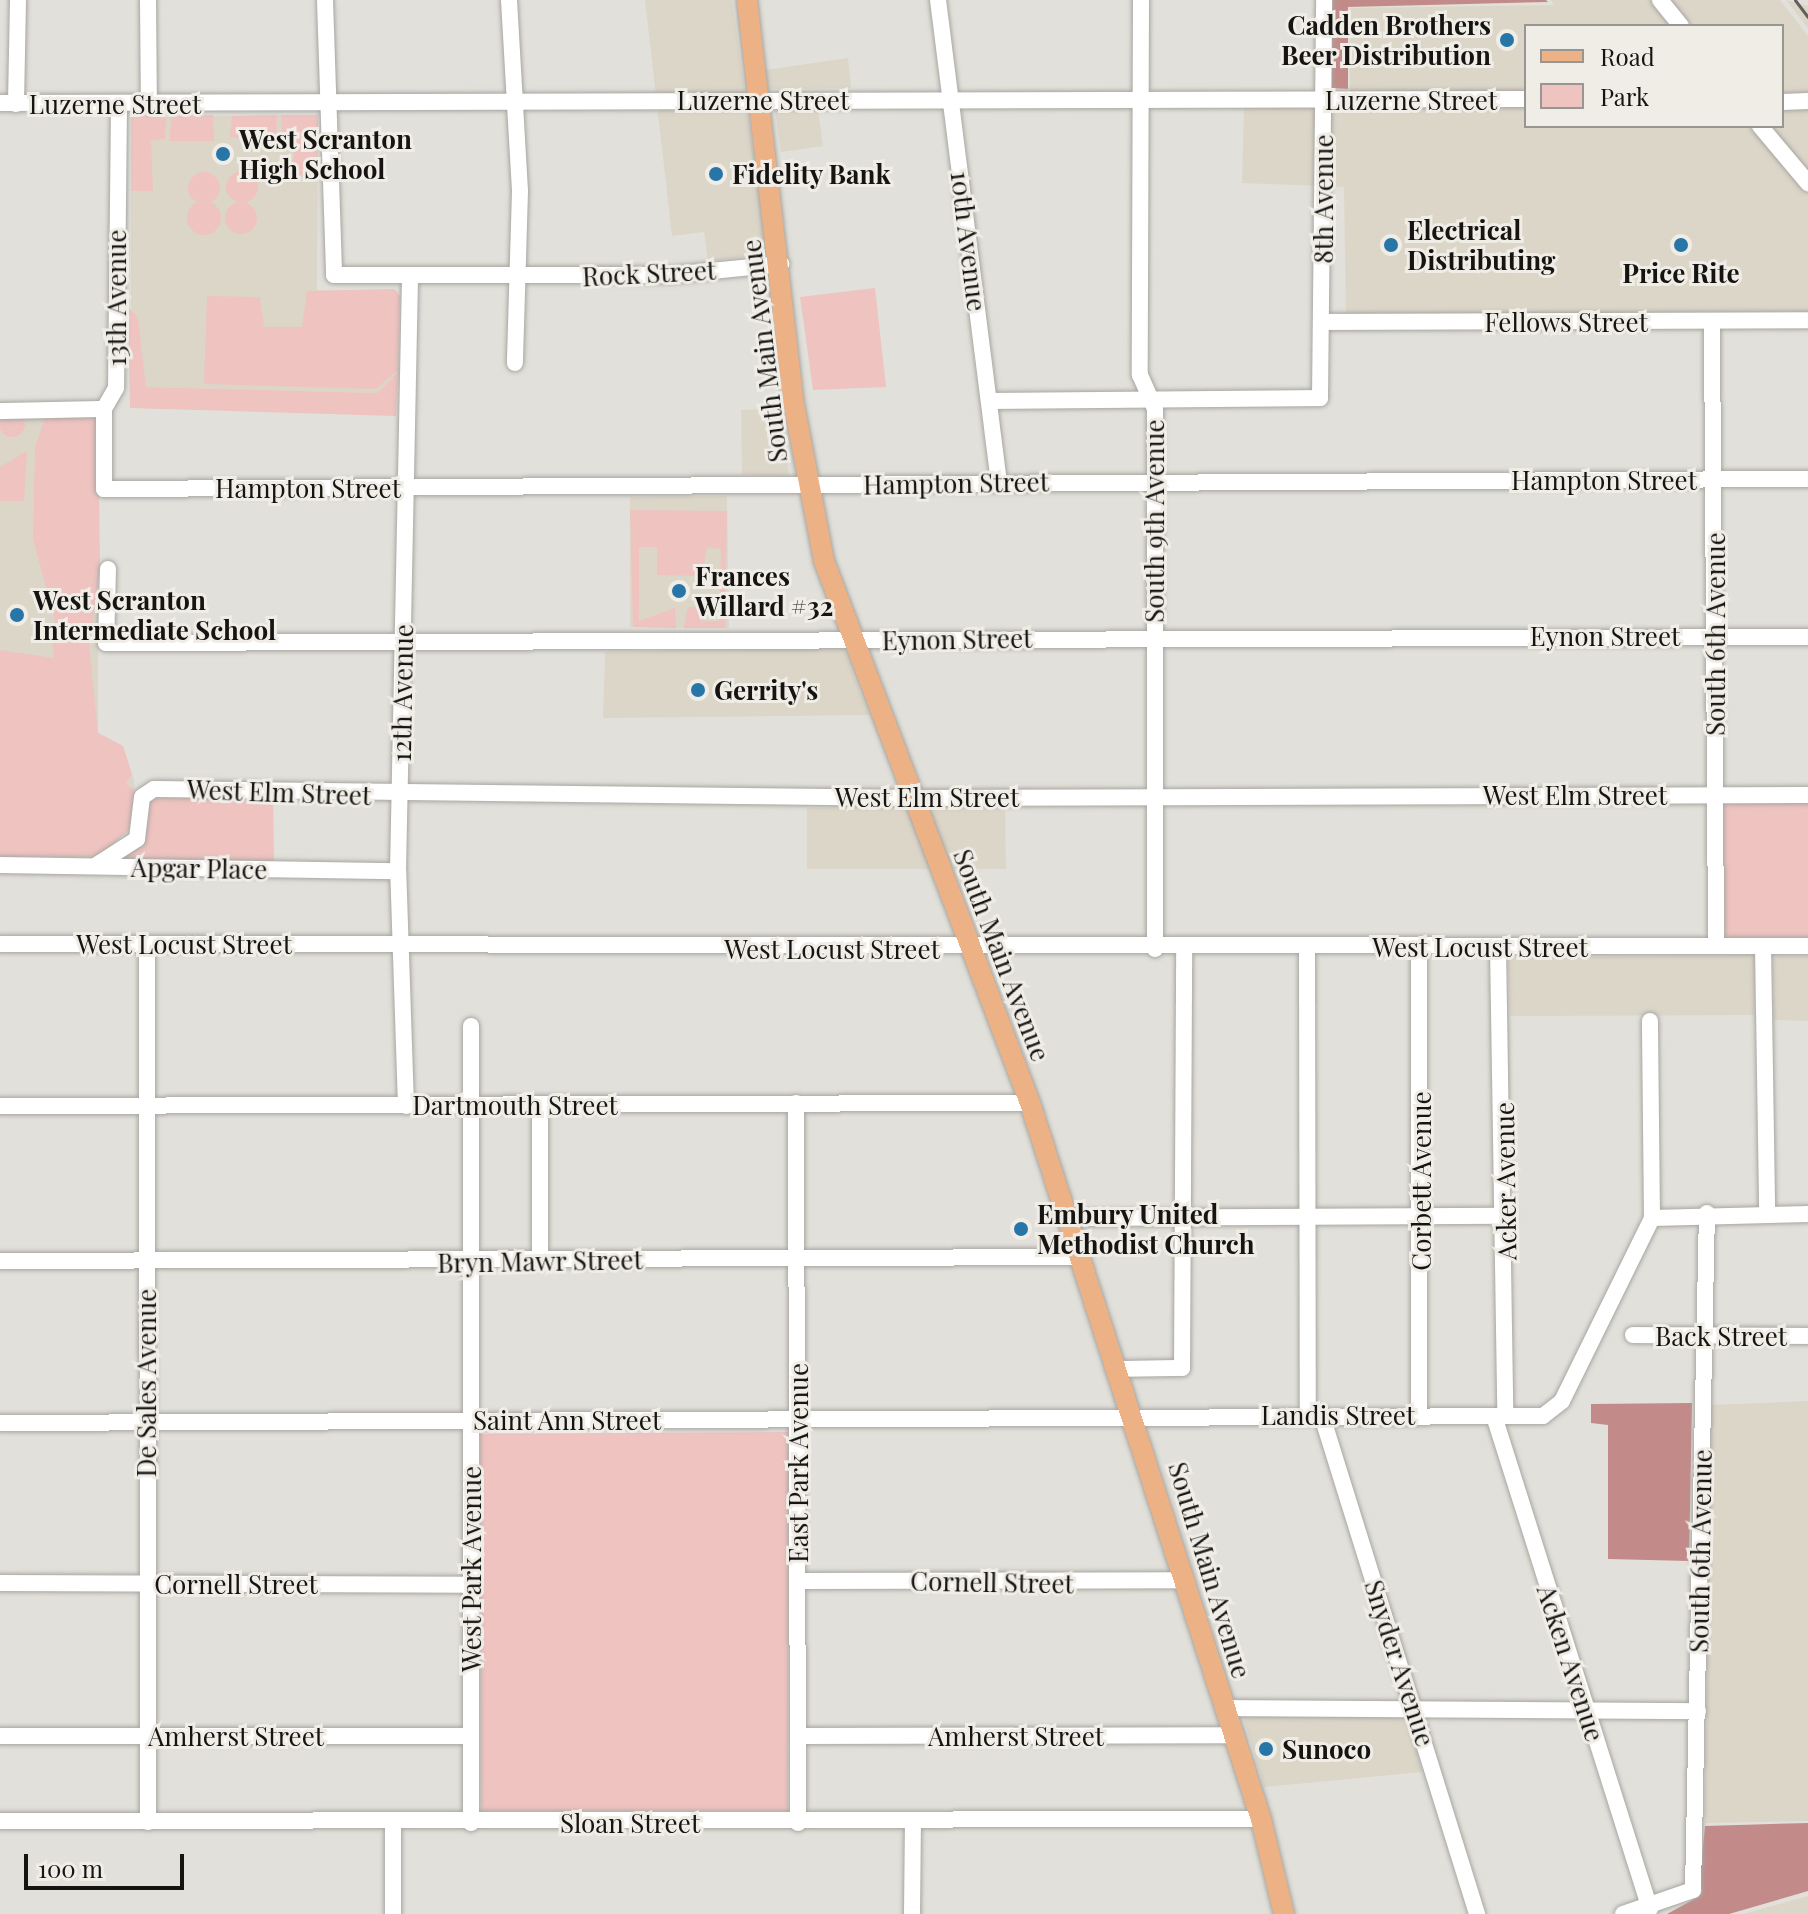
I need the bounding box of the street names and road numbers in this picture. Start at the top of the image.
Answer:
street label: Luzerne Street [677,84,849,116]
street label: Luzerne Street [1325,84,1497,116]
street label: Luzerne Street [29,88,201,120]
street label: 8th Avenue [1307,134,1339,264]
street label: 10th Avenue [945,169,993,313]
street label: 13th Avenue [100,229,132,367]
street label: South Main Avenue [735,237,793,465]
street label: Rock Street [581,254,717,292]
street label: Fellows Street [1484,306,1648,338]
street label: South 9th Avenue [1138,419,1170,623]
street label: Hampton Street [1511,464,1697,496]
street label: Hampton Street [863,466,1049,500]
street label: Hampton Street [215,472,401,504]
street label: South 6th Avenue [1699,532,1731,736]
street label: Eynon Street [1530,620,1680,652]
street label: Eynon Street [881,622,1033,656]
street label: 12th Avenue [385,623,419,763]
street label: West Elm Street [186,773,372,811]
street label: West Elm Street [1483,779,1667,811]
street label: West Elm Street [835,781,1019,813]
street label: South Main Avenue [947,844,1057,1066]
street label: Apgar Place [130,851,268,885]
street label: West Locust Street [76,928,292,960]
street label: West Locust Street [1372,931,1588,963]
street label: West Locust Street [724,933,940,965]
street label: Dartmouth Street [412,1089,618,1121]
street label: Corbett Avenue [1405,1091,1437,1271]
street label: Acker Avenue [1488,1101,1522,1261]
street label: Bryn Mawr Street [437,1244,643,1278]
street label: De Sales Avenue [130,1288,162,1478]
street label: Back Street [1655,1320,1787,1352]
street label: East Park Avenue [782,1362,814,1564]
street label: Landis Street [1261,1399,1415,1431]
street label: Saint Ann Street [472,1404,662,1436]
street label: South 6th Avenue [1683,1448,1717,1654]
street label: South Main Avenue [1162,1458,1258,1682]
street label: West Park Avenue [455,1465,487,1673]
street label: Cornell Street [910,1565,1074,1599]
street label: Cornell Street [154,1568,318,1600]
street label: Snyder Avenue [1358,1575,1442,1751]
street label: Acken Avenue [1531,1580,1611,1746]
street label: Amherst Street [148,1720,324,1752]
street label: Amherst Street [928,1720,1104,1752]
street label: Sloan Street [560,1807,700,1839]

